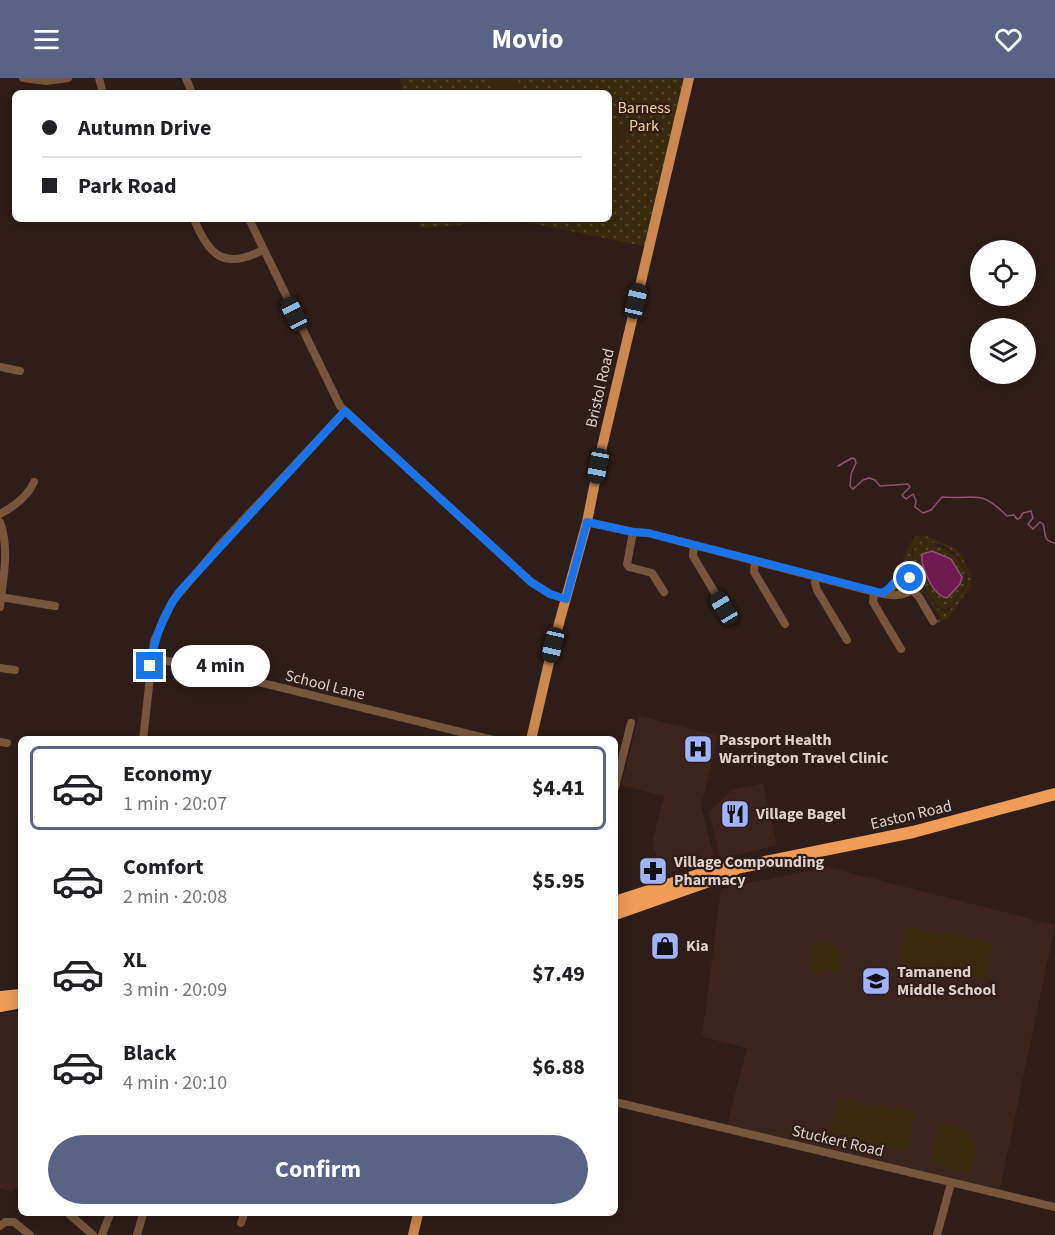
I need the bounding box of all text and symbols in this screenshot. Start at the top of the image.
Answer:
text: Movio [492,20,563,59]
icon: menu [30,23,63,56]
icon: heart [992,23,1025,56]
park label: Barness Park [617,97,671,137]
text: Autumn Drive [78,112,211,144]
text: Park Road [78,170,177,202]
map controls [970,240,1036,384]
button: locate [970,240,1036,306]
car [623,281,649,321]
car [278,294,310,334]
button: layers [970,318,1036,384]
street label: Bristol Road [580,346,620,430]
car [586,447,610,485]
route start [896,564,923,591]
car [707,588,741,628]
car [540,625,566,665]
callout: 4 min [171,645,270,687]
route end [136,652,163,679]
text: 4 min [196,652,245,680]
street label: School Lane [283,664,367,706]
place label: Passport Health Warrington Travel Clinic [719,729,889,769]
hospital icon: Passport Health Warrington Travel Clinic [682,733,714,765]
text: Economy [123,758,212,790]
icon: car [51,761,105,815]
text: $4.41 [532,772,585,804]
text: 1 min · 20:07 [123,790,227,818]
street label: Easton Road [868,795,954,835]
restaurant icon: Village Bagel [719,798,751,830]
place label: Village Bagel [755,803,846,825]
text: Comfort [123,851,204,883]
place label: Village Compounding Pharmacy [673,851,825,891]
icon: car [51,854,105,908]
pharmacy icon: Village Compounding Pharmacy [637,855,669,887]
text: $5.95 [532,865,585,897]
text: 2 min · 20:08 [123,883,227,911]
shop icon: Kia [649,930,681,962]
place label: Kia [686,935,709,957]
text: XL [123,944,147,976]
icon: car [51,947,105,1001]
text: $7.49 [532,958,585,990]
place label: Tamanend Middle School [897,961,996,1001]
school or university icon: Tamanend Middle School [860,965,892,997]
text: 3 min · 20:09 [123,976,227,1004]
text: Black [123,1037,177,1069]
icon: car [51,1040,105,1094]
text: $6.88 [532,1051,585,1083]
text: 4 min · 20:10 [123,1069,227,1097]
street label: Stuckert Road [790,1120,886,1162]
button: Confirm [48,1135,588,1204]

